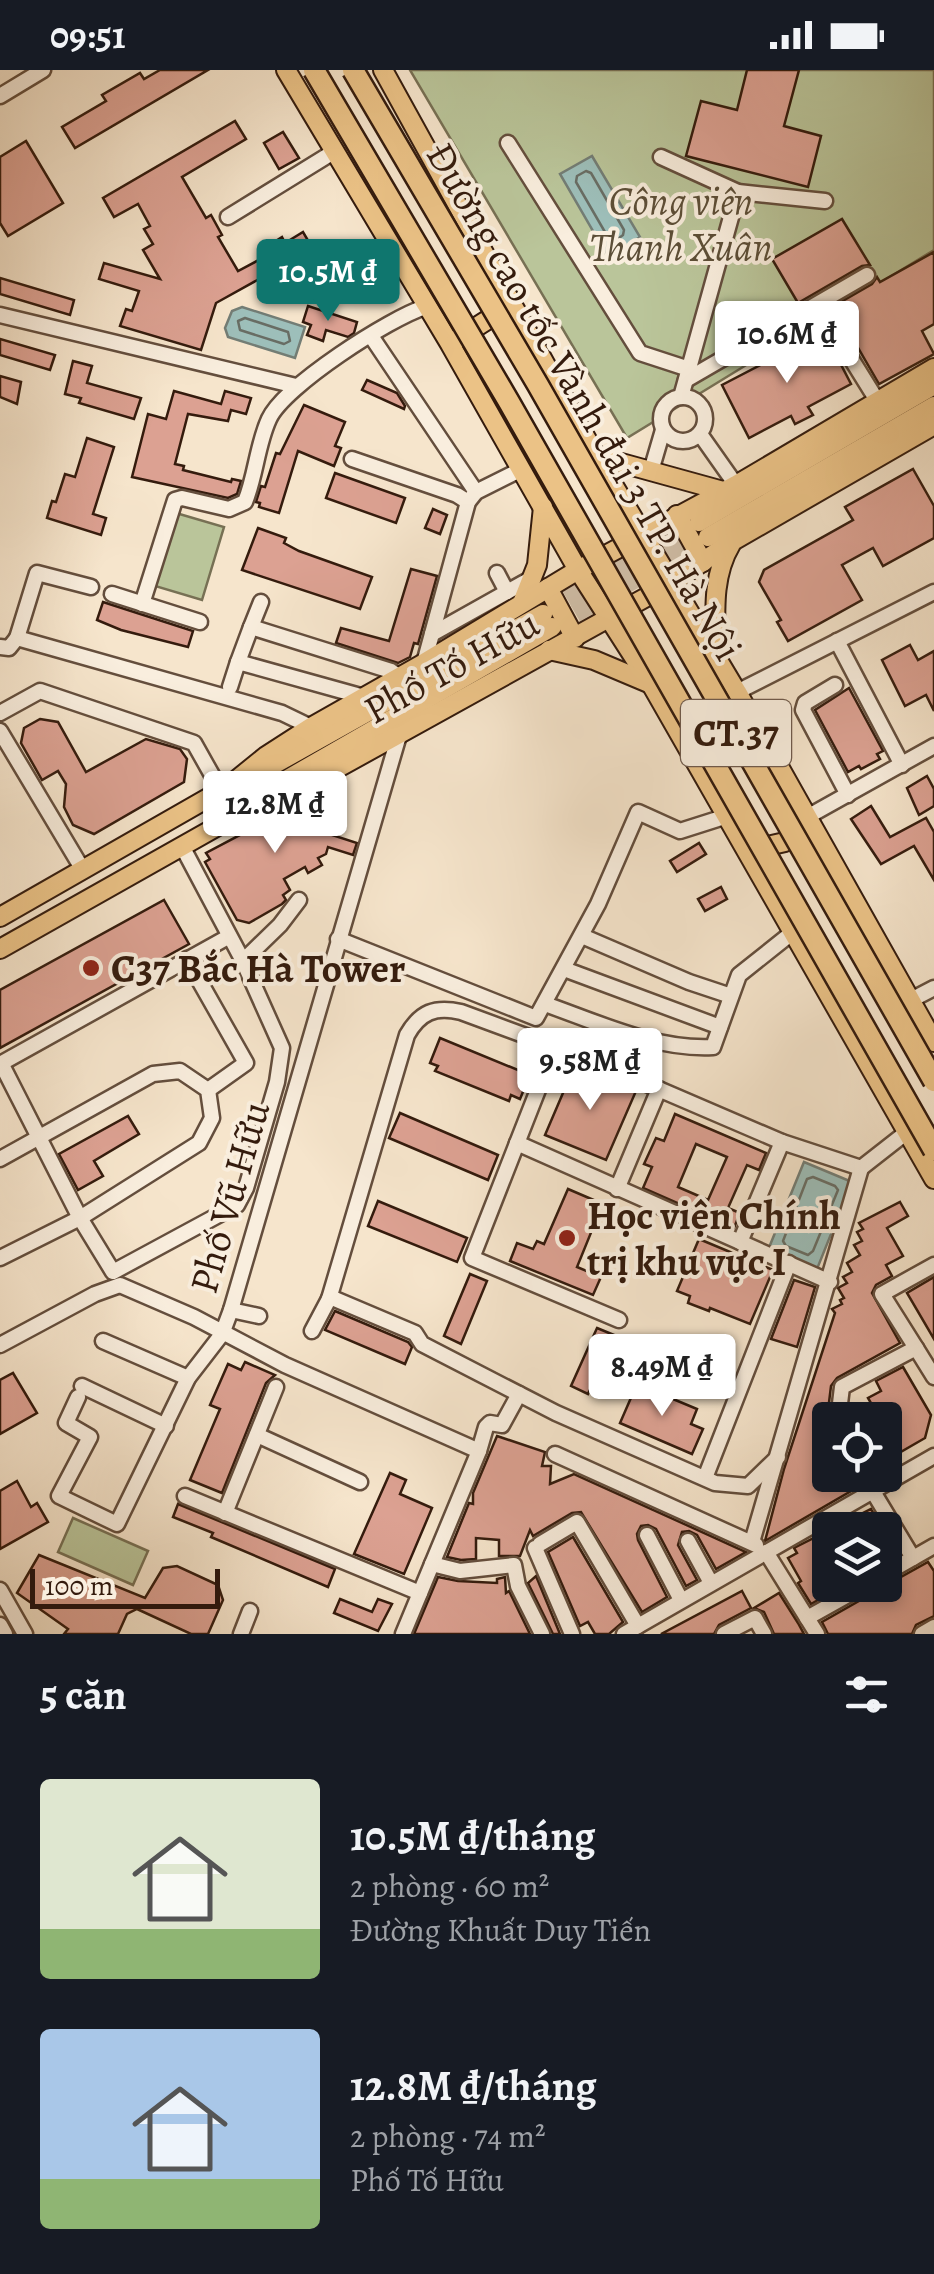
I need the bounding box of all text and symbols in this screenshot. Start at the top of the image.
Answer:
text: 09:51 [50,9,126,61]
street label: Đường cao tốc Vành đai 3 TP. Hà Nội [413,132,756,671]
park label: Công viên Thanh Xuân [590,174,772,275]
pin: 10.5M ₫ [236,239,420,324]
text: 10.5M ₫ [279,249,377,293]
pin: 10.6M ₫ [695,301,879,386]
text: 10.6M ₫ [737,311,837,355]
street label: Phố Tố Hữu [354,596,549,737]
road number: CT.37 [681,700,791,766]
pin: 12.8M ₫ [183,771,367,856]
text: 12.8M ₫ [225,781,325,825]
place label: C37 Bắc Hà Tower [111,941,406,996]
marker: C37 Bắc Hà Tower [80,957,102,979]
pin: 9.58M ₫ [498,1028,682,1113]
text: 9.58M ₫ [539,1038,641,1082]
street label: Phố Vũ Hữu [176,1094,283,1300]
place label: Học viện Chính trị khu vực I [587,1188,841,1289]
marker: Học viện Chính trị khu vực I [556,1227,578,1249]
pin: 8.49M ₫ [570,1334,754,1419]
text: 8.49M ₫ [611,1344,713,1388]
map controls [812,1402,902,1602]
button: locate [812,1402,902,1492]
button: layers [812,1512,902,1602]
scale bar [30,1564,220,1608]
text: 100 m [45,1567,113,1605]
text: 5 căn [40,1666,127,1723]
icon: filters [839,1667,894,1722]
text: 10.5M ₫/tháng [350,1807,595,1864]
icon: home [120,1819,240,1939]
text: 2 phòng · 60 m² [350,1864,549,1908]
text: Đường Khuất Duy Tiến [350,1908,651,1952]
text: 12.8M ₫/tháng [350,2057,597,2114]
icon: home [120,2069,240,2189]
text: 2 phòng · 74 m² [350,2114,545,2158]
text: Phố Tố Hữu [350,2158,504,2202]

